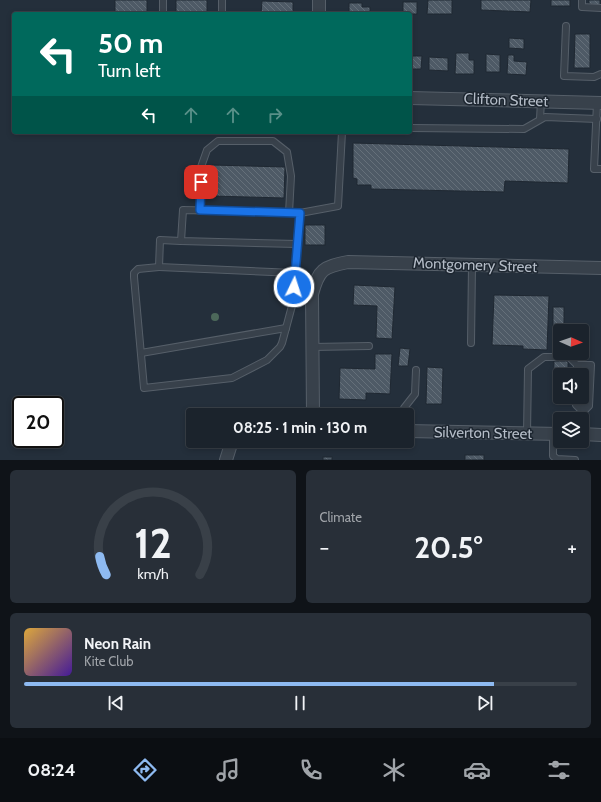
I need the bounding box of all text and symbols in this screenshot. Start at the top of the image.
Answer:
text: 50 m [98,26,163,60]
icon: left [32,28,84,80]
text: Turn left [98,60,161,82]
street label: Clifton Street [463,90,549,110]
icon: left [138,104,160,126]
icon: ahead [180,104,202,126]
icon: ahead [222,104,244,126]
icon: right [264,104,286,126]
pin [184,165,218,199]
icon: arrive [190,171,212,193]
street label: Montgomery Street [413,254,537,276]
position arrow [273,266,315,308]
north arrow [553,324,589,360]
map controls [553,324,589,448]
button: sound [553,368,589,404]
speed limit sign: 20 [12,396,64,448]
button: layers [553,412,589,448]
text: 08:25 · 1 min · 130 m [233,419,367,437]
street label: Silverton Street [434,423,532,443]
text: Climate [320,509,362,525]
text: 12 [134,517,171,567]
text: 20.5° [414,529,482,566]
text: − [320,534,329,561]
text: + [567,534,577,561]
text: km/h [137,564,168,582]
text: Neon Rain [84,635,151,653]
text: Kite Club [84,653,133,669]
icon: previous [105,692,127,714]
icon: pause [289,692,311,714]
icon: next [474,692,496,714]
icon: directions [131,756,159,784]
icon: music [214,756,242,784]
icon: phone [297,756,325,784]
icon: climate [380,756,408,784]
icon: car [463,756,491,784]
icon: filters [545,756,573,784]
text: 08:24 [27,759,76,781]

